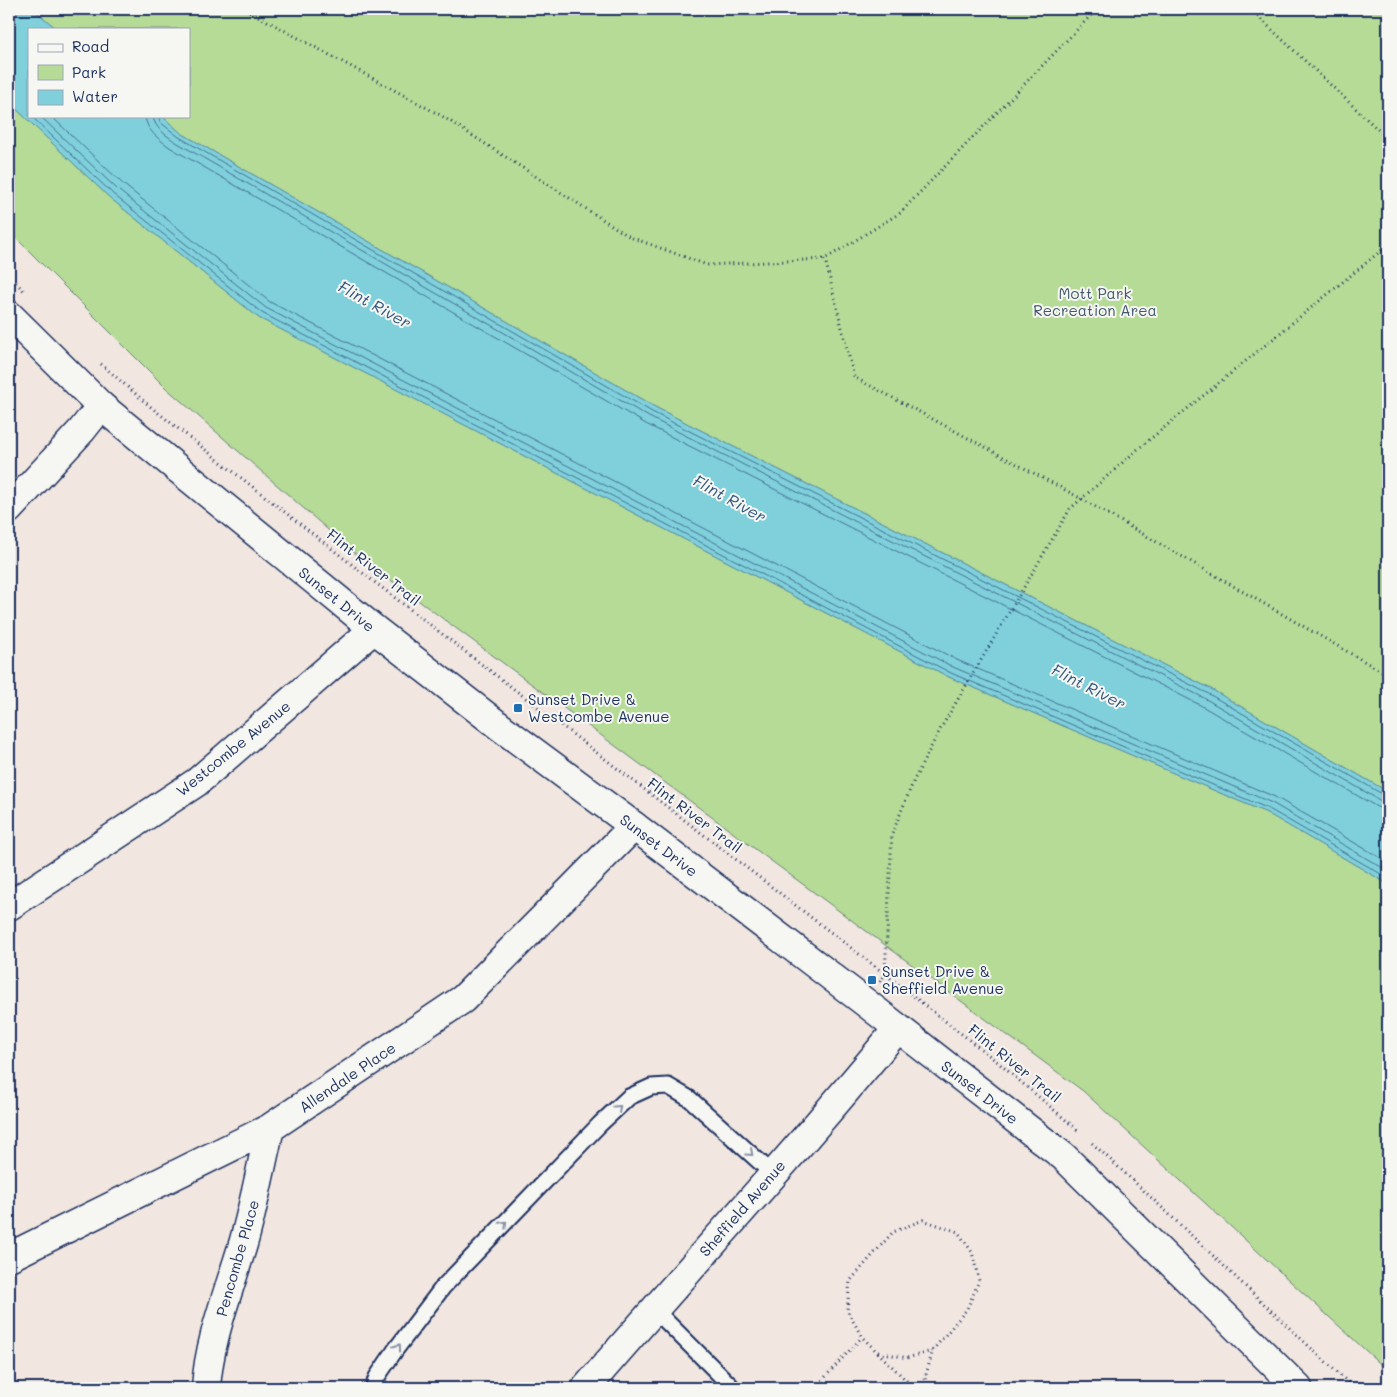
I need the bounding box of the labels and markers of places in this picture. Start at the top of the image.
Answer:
place label: Sunset Drive & Westcombe Avenue [528,689,670,726]
marker: Sunset Drive & Westcombe Avenue [512,702,524,714]
place label: Sunset Drive & Sheffield Avenue [882,961,1004,998]
marker: Sunset Drive & Sheffield Avenue [866,974,878,986]

